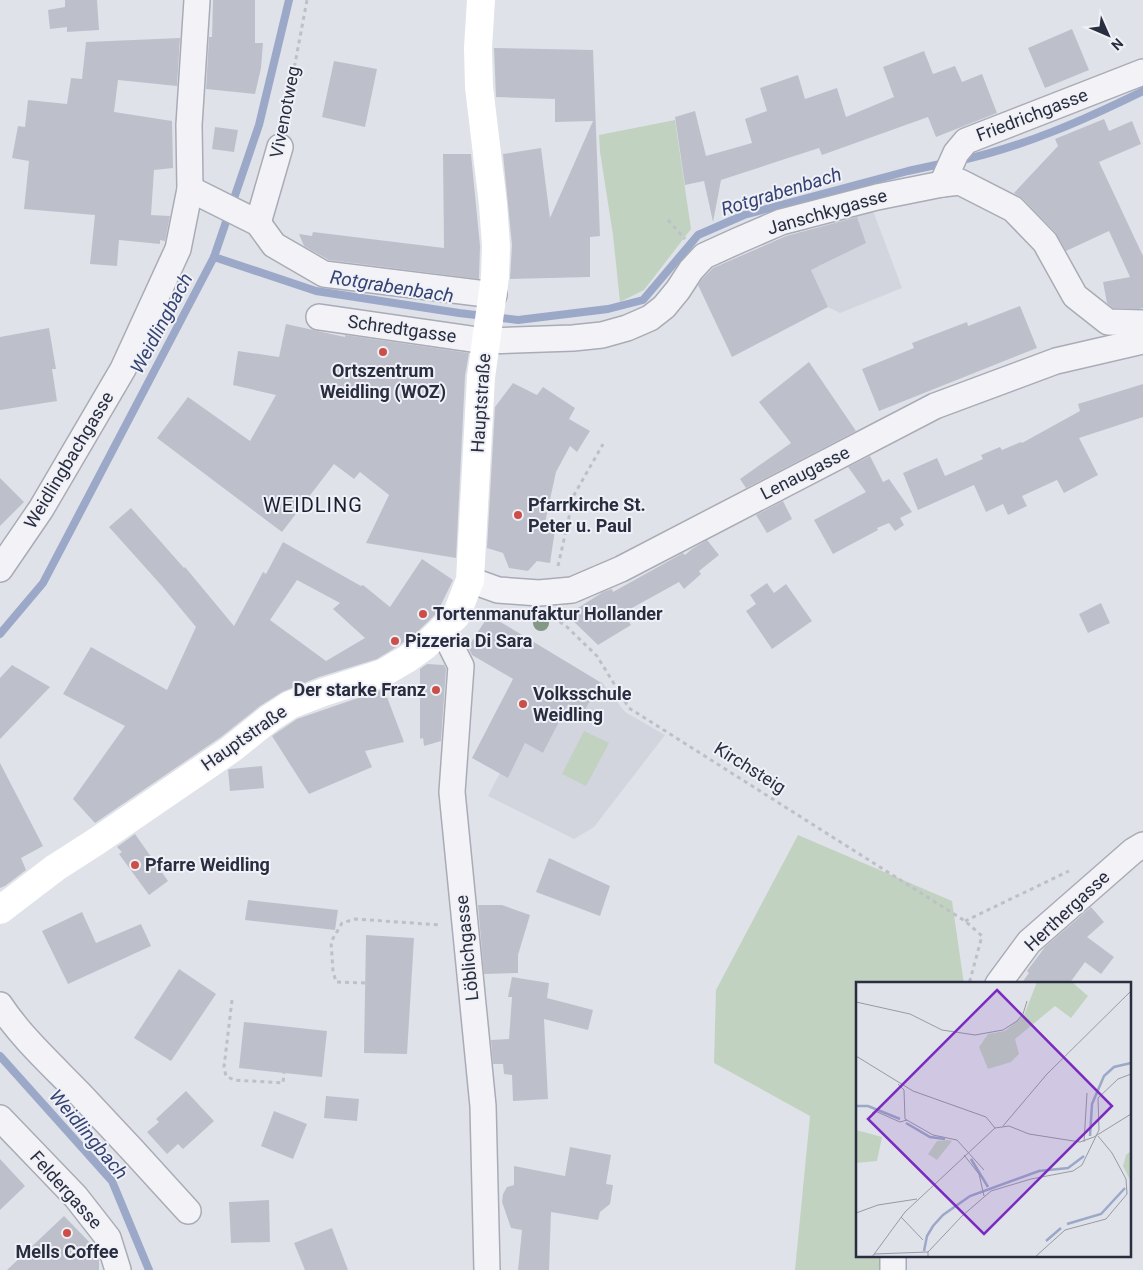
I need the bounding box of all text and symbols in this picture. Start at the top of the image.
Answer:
north arrow [1083,10,1133,60]
text: N [1108,35,1126,53]
street label: Vivenotweg [265,64,304,160]
street label: Friedrichgasse [973,84,1091,145]
water label: Rotgrabenbach [718,162,844,221]
street label: Janschkygasse [764,184,889,239]
water label: Rotgrabenbach [329,265,455,308]
water label: Weidlingbach [125,269,198,377]
street label: Schredtgasse [346,310,458,347]
marker: Ortszentrum Weidling (WOZ) [377,346,389,358]
street label: Hauptstraße [467,353,494,453]
place label: Ortszentrum Weidling (WOZ) [320,360,446,403]
street label: Weidlingbachgasse [19,388,118,532]
street label: Lenaugasse [757,441,853,504]
district label: WEIDLING [263,493,363,517]
place label: Pfarrkirche St. Peter u. Paul [528,494,646,536]
marker: Pfarrkirche St. Peter u. Paul [512,509,524,521]
place label: Tortenmanufaktur Hollander [433,603,663,624]
marker: Tortenmanufaktur Hollander [417,608,429,620]
place label: Pizzeria Di Sara [405,630,533,651]
marker: Pizzeria Di Sara [389,635,401,647]
place label: Der starke Franz [293,679,426,700]
place label: Volksschule Weidling [533,683,632,725]
marker: Der starke Franz [430,684,442,696]
marker: Volksschule Weidling [517,698,529,710]
street label: Hauptstraße [197,700,291,775]
street label: Kirchsteig [711,737,790,798]
place label: Pfarre Weidling [145,854,270,875]
marker: Pfarre Weidling [129,859,141,871]
street label: Herthergasse [1020,866,1113,955]
street label: Löblichgasse [451,894,482,1002]
inset map [856,982,1130,1258]
water label: Weidlingbach [44,1085,133,1184]
street label: Feldergasse [26,1146,107,1233]
marker: Mells Coffee [61,1227,73,1239]
place label: Mells Coffee [16,1241,119,1262]

